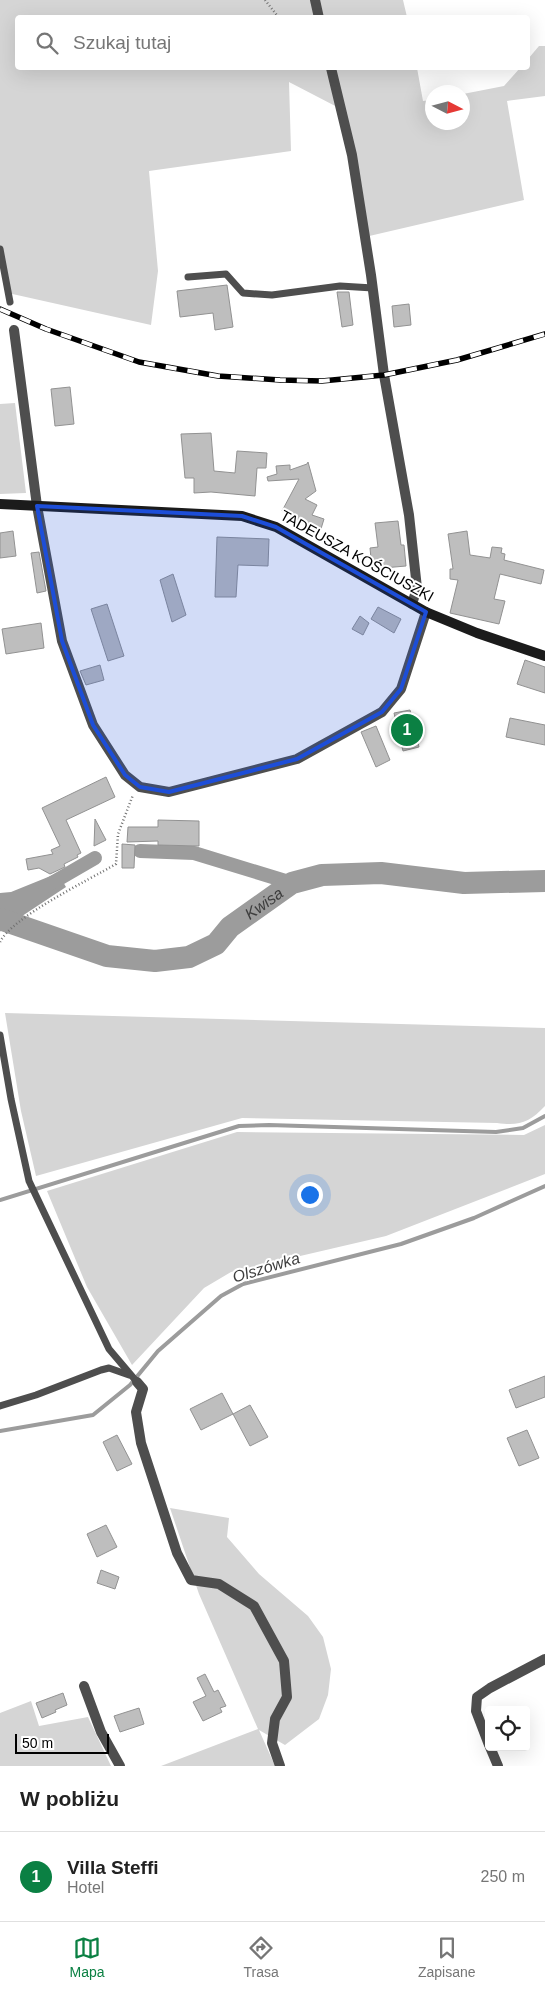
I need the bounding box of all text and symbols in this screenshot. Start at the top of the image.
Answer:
search box [15,15,530,70]
icon: search [33,29,61,57]
text: Szukaj tutaj [73,32,171,53]
north arrow [425,85,470,130]
street label: TADEUSZA KOŚCIUSZKI [277,506,437,605]
pin: 1 [391,711,423,749]
water label: Kwisa [242,884,286,923]
your location [297,1182,323,1208]
water label: Olszówka [230,1249,302,1286]
map controls [485,1706,530,1751]
button: locate [485,1706,530,1751]
scale bar [15,1731,109,1754]
text: 50 m [22,1735,53,1751]
text: W pobliżu [20,1787,119,1810]
text: Villa Steffi [67,1857,159,1878]
text: 1 [32,1868,40,1885]
text: 250 m [481,1868,525,1885]
text: Hotel [67,1879,104,1896]
tab: Mapa [70,1934,105,1980]
tab: Trasa [244,1934,279,1980]
tab: Zapisane [418,1934,475,1980]

